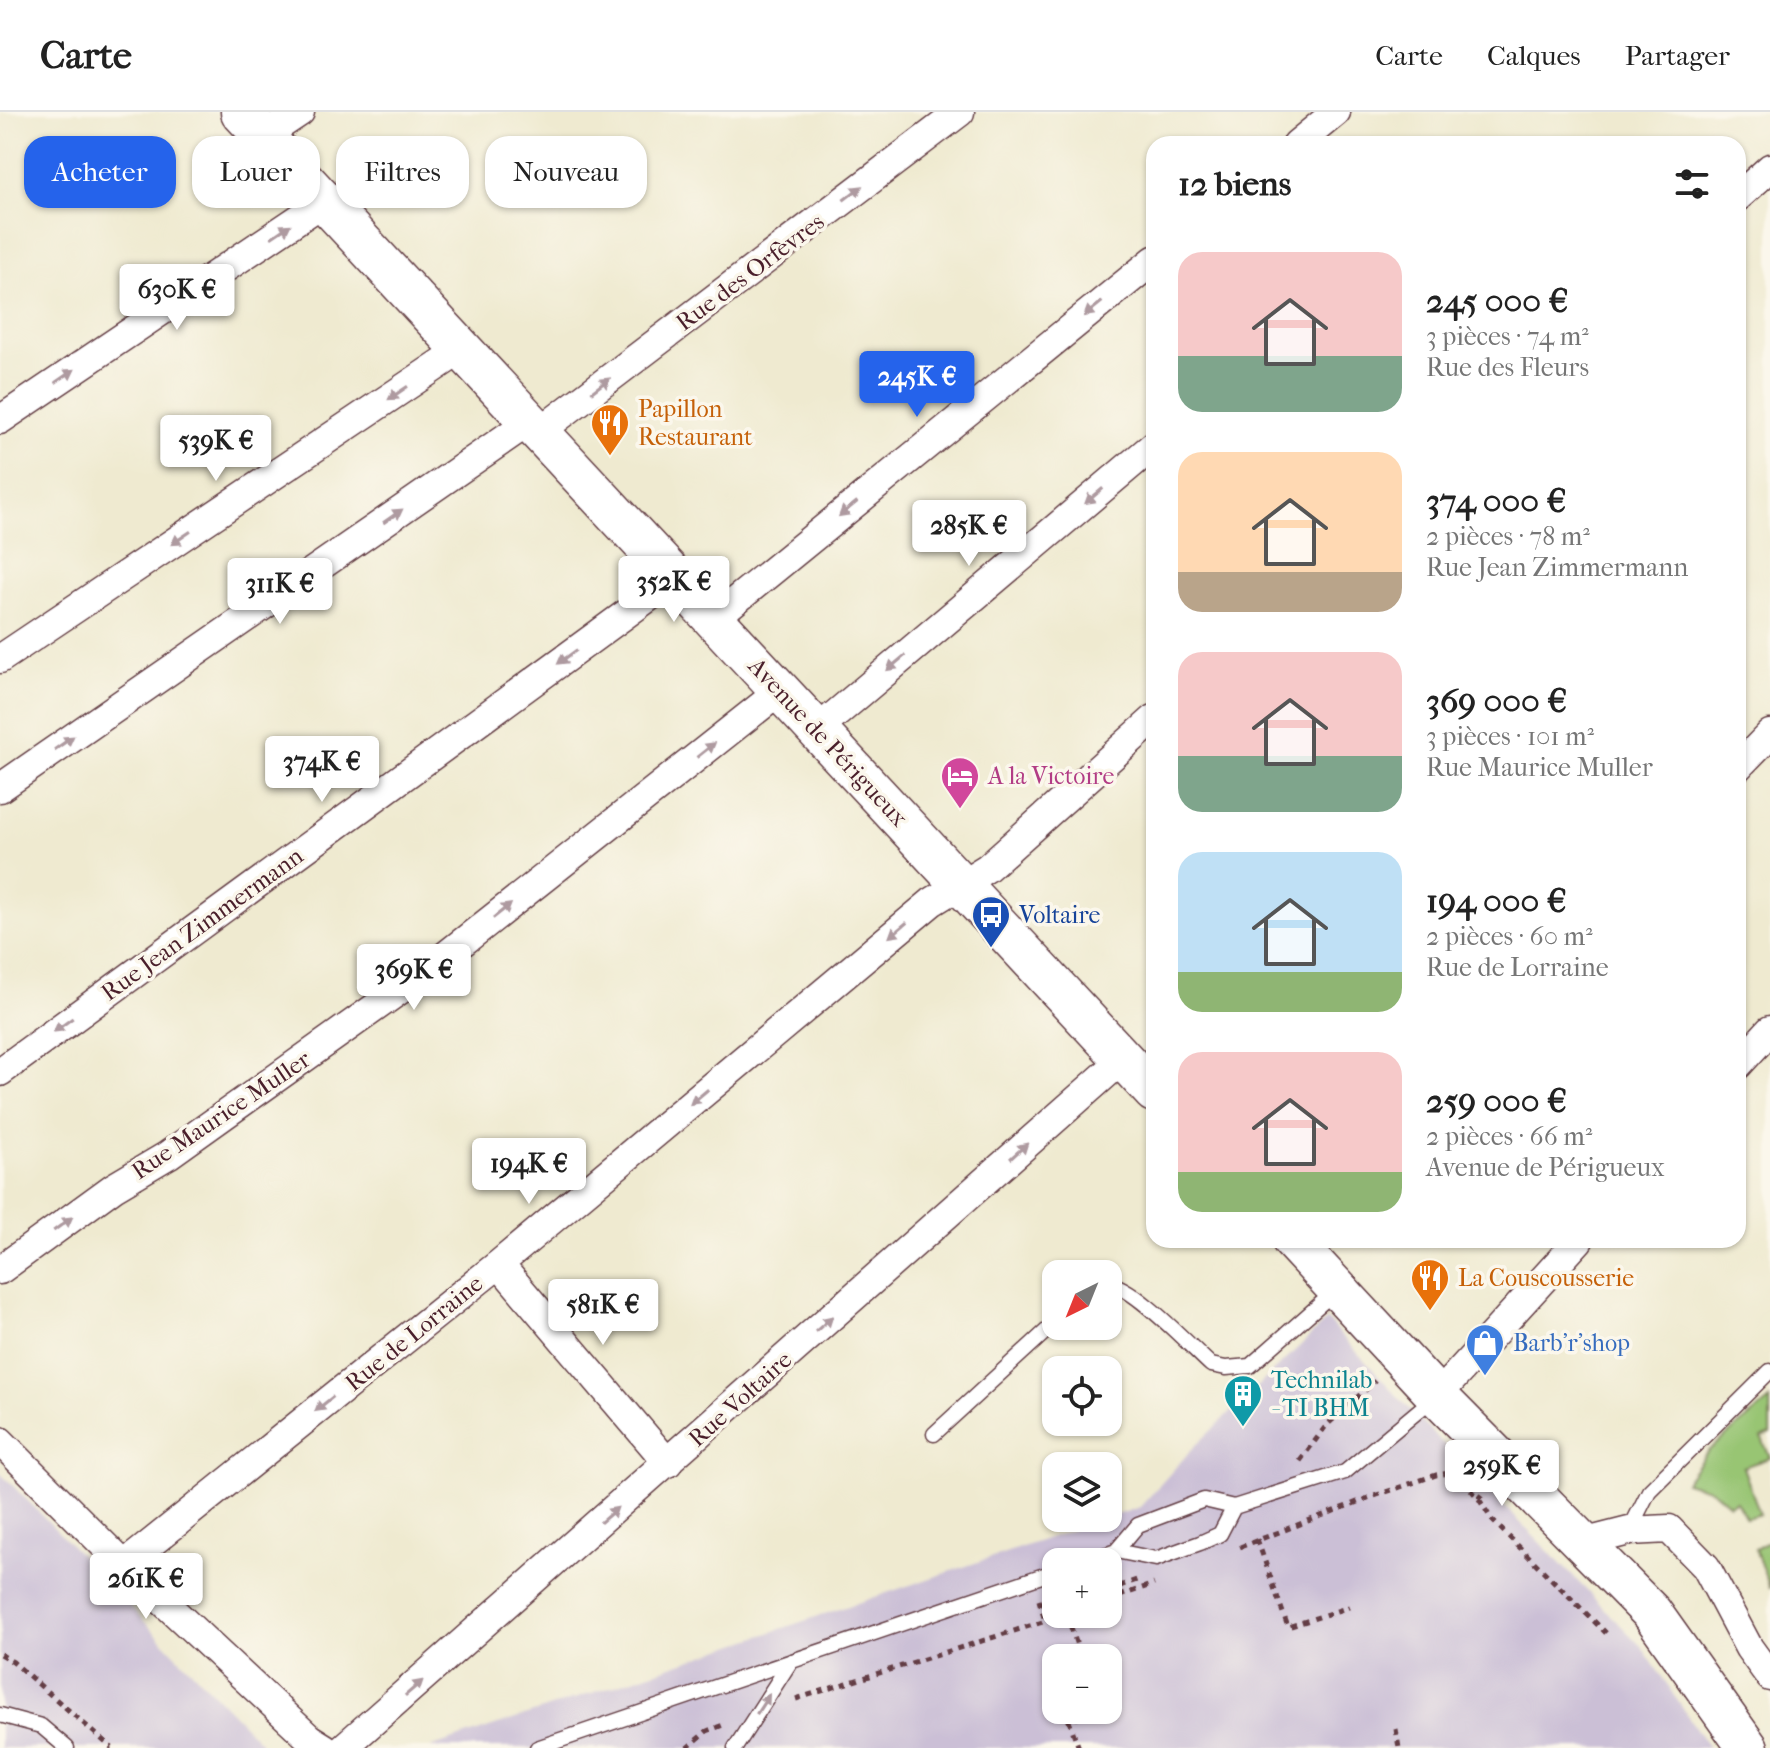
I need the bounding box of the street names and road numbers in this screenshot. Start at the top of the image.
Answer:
street label: Rue des Orfèvres [671,207,829,337]
street label: Avenue de Périgueux [742,651,914,832]
street label: Rue Jean Zimmermann [96,841,308,1007]
street label: Rue Maurice Muller [126,1044,316,1185]
street label: Rue de Lorraine [340,1269,488,1397]
street label: Rue Voltaire [683,1345,797,1453]

